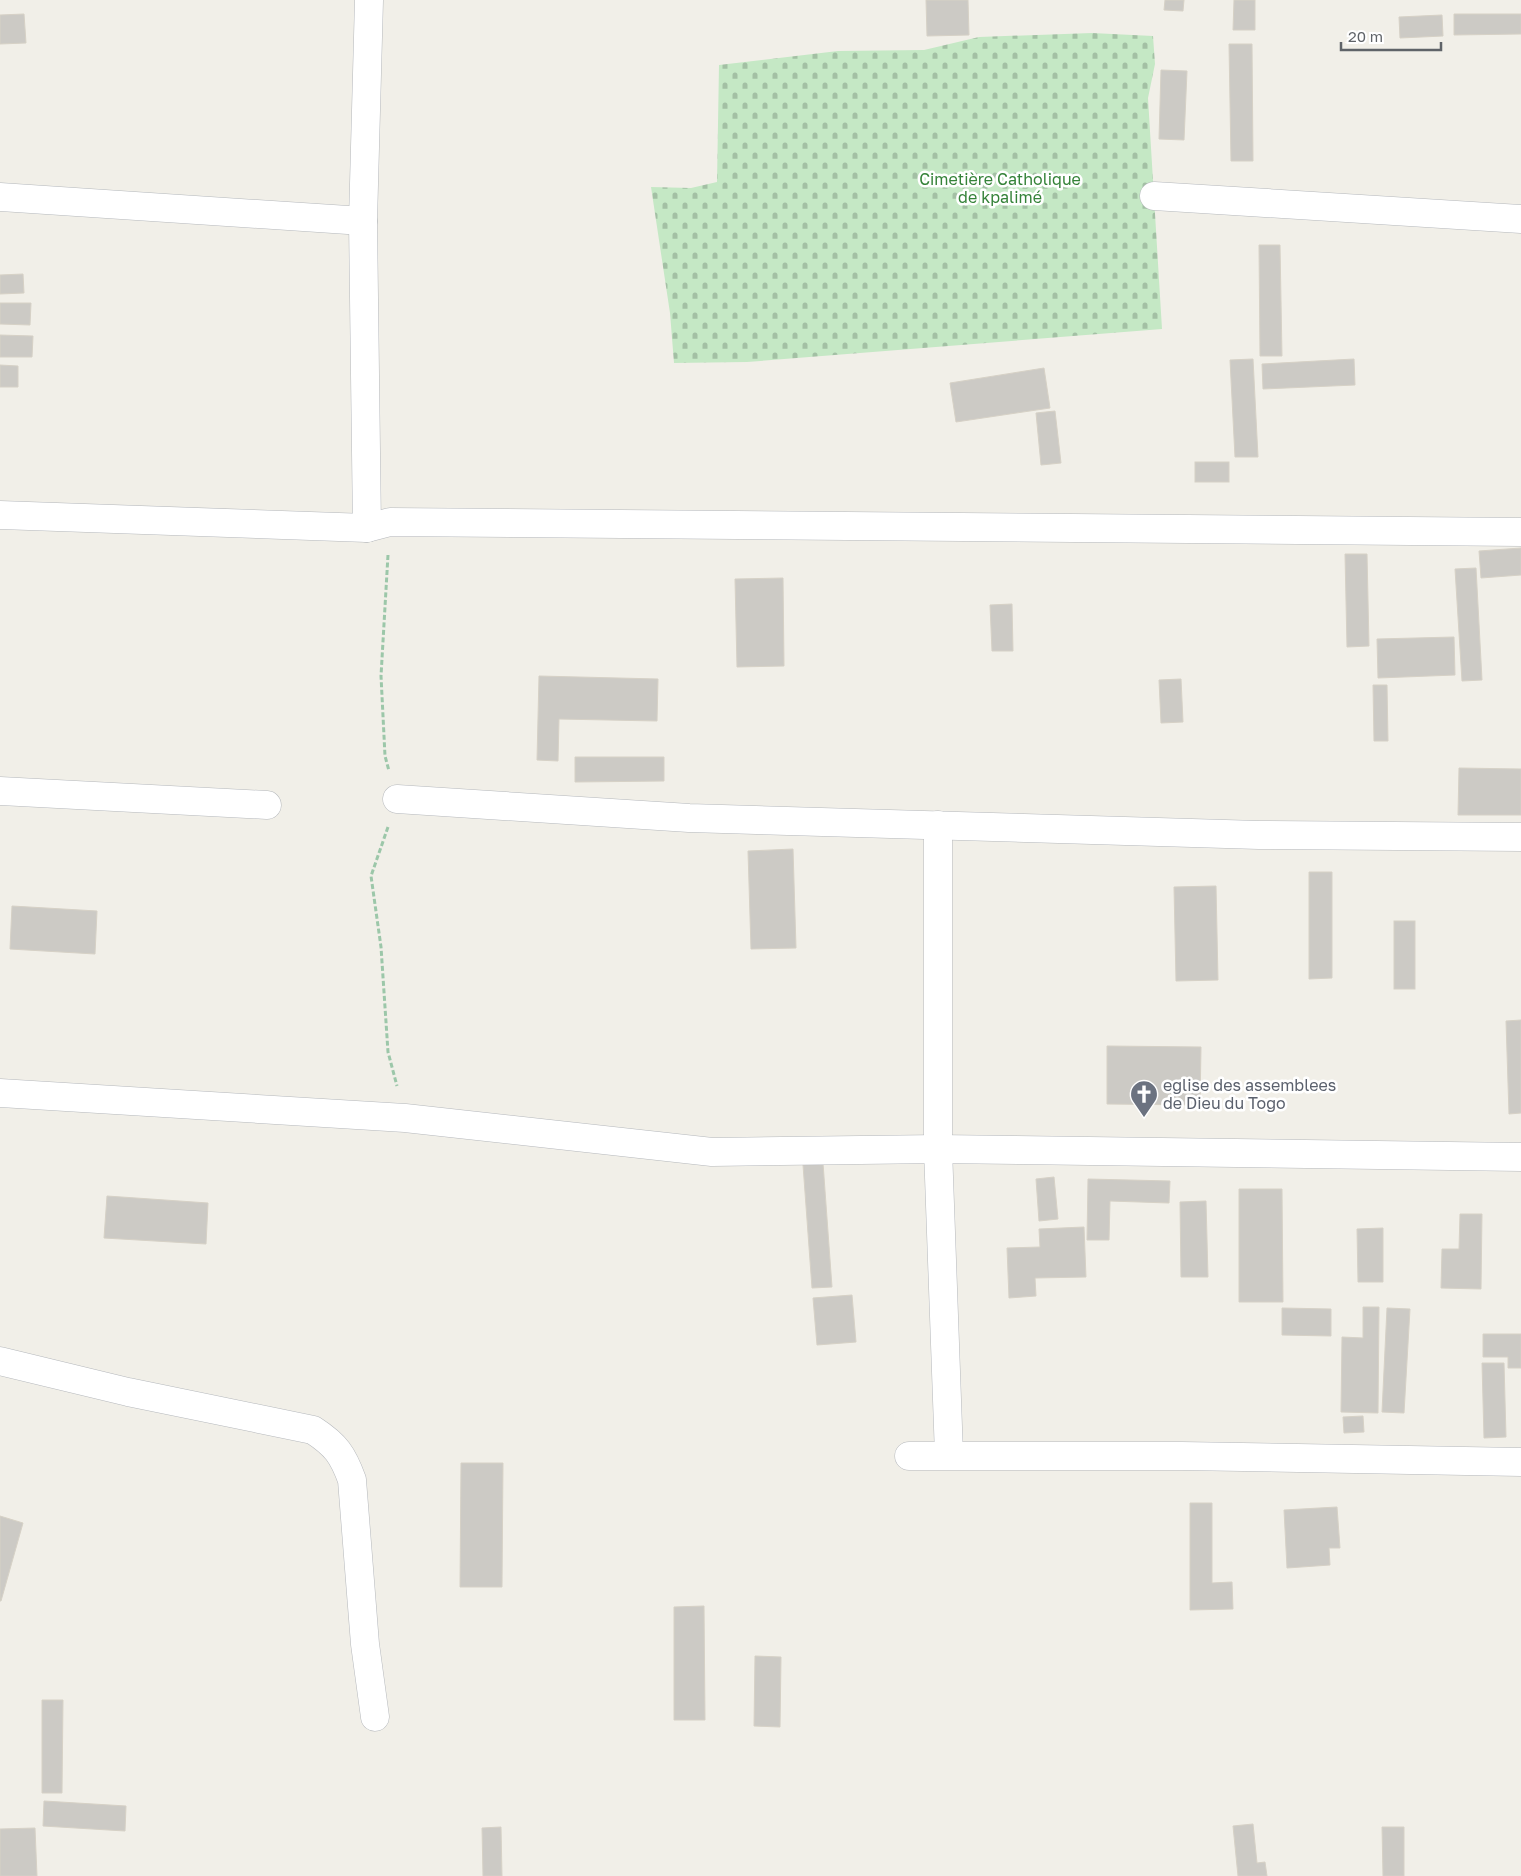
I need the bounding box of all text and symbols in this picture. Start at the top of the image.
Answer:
scale bar [1341,20,1441,52]
text: 20 m [1348,27,1383,45]
park label: Cimetière Catholique de kpalimé [919,169,1081,207]
place label: eglise des assemblees de Dieu du Togo [1163,1075,1336,1113]
church icon: eglise des assemblees de Dieu du Togo [1129,1079,1159,1118]

